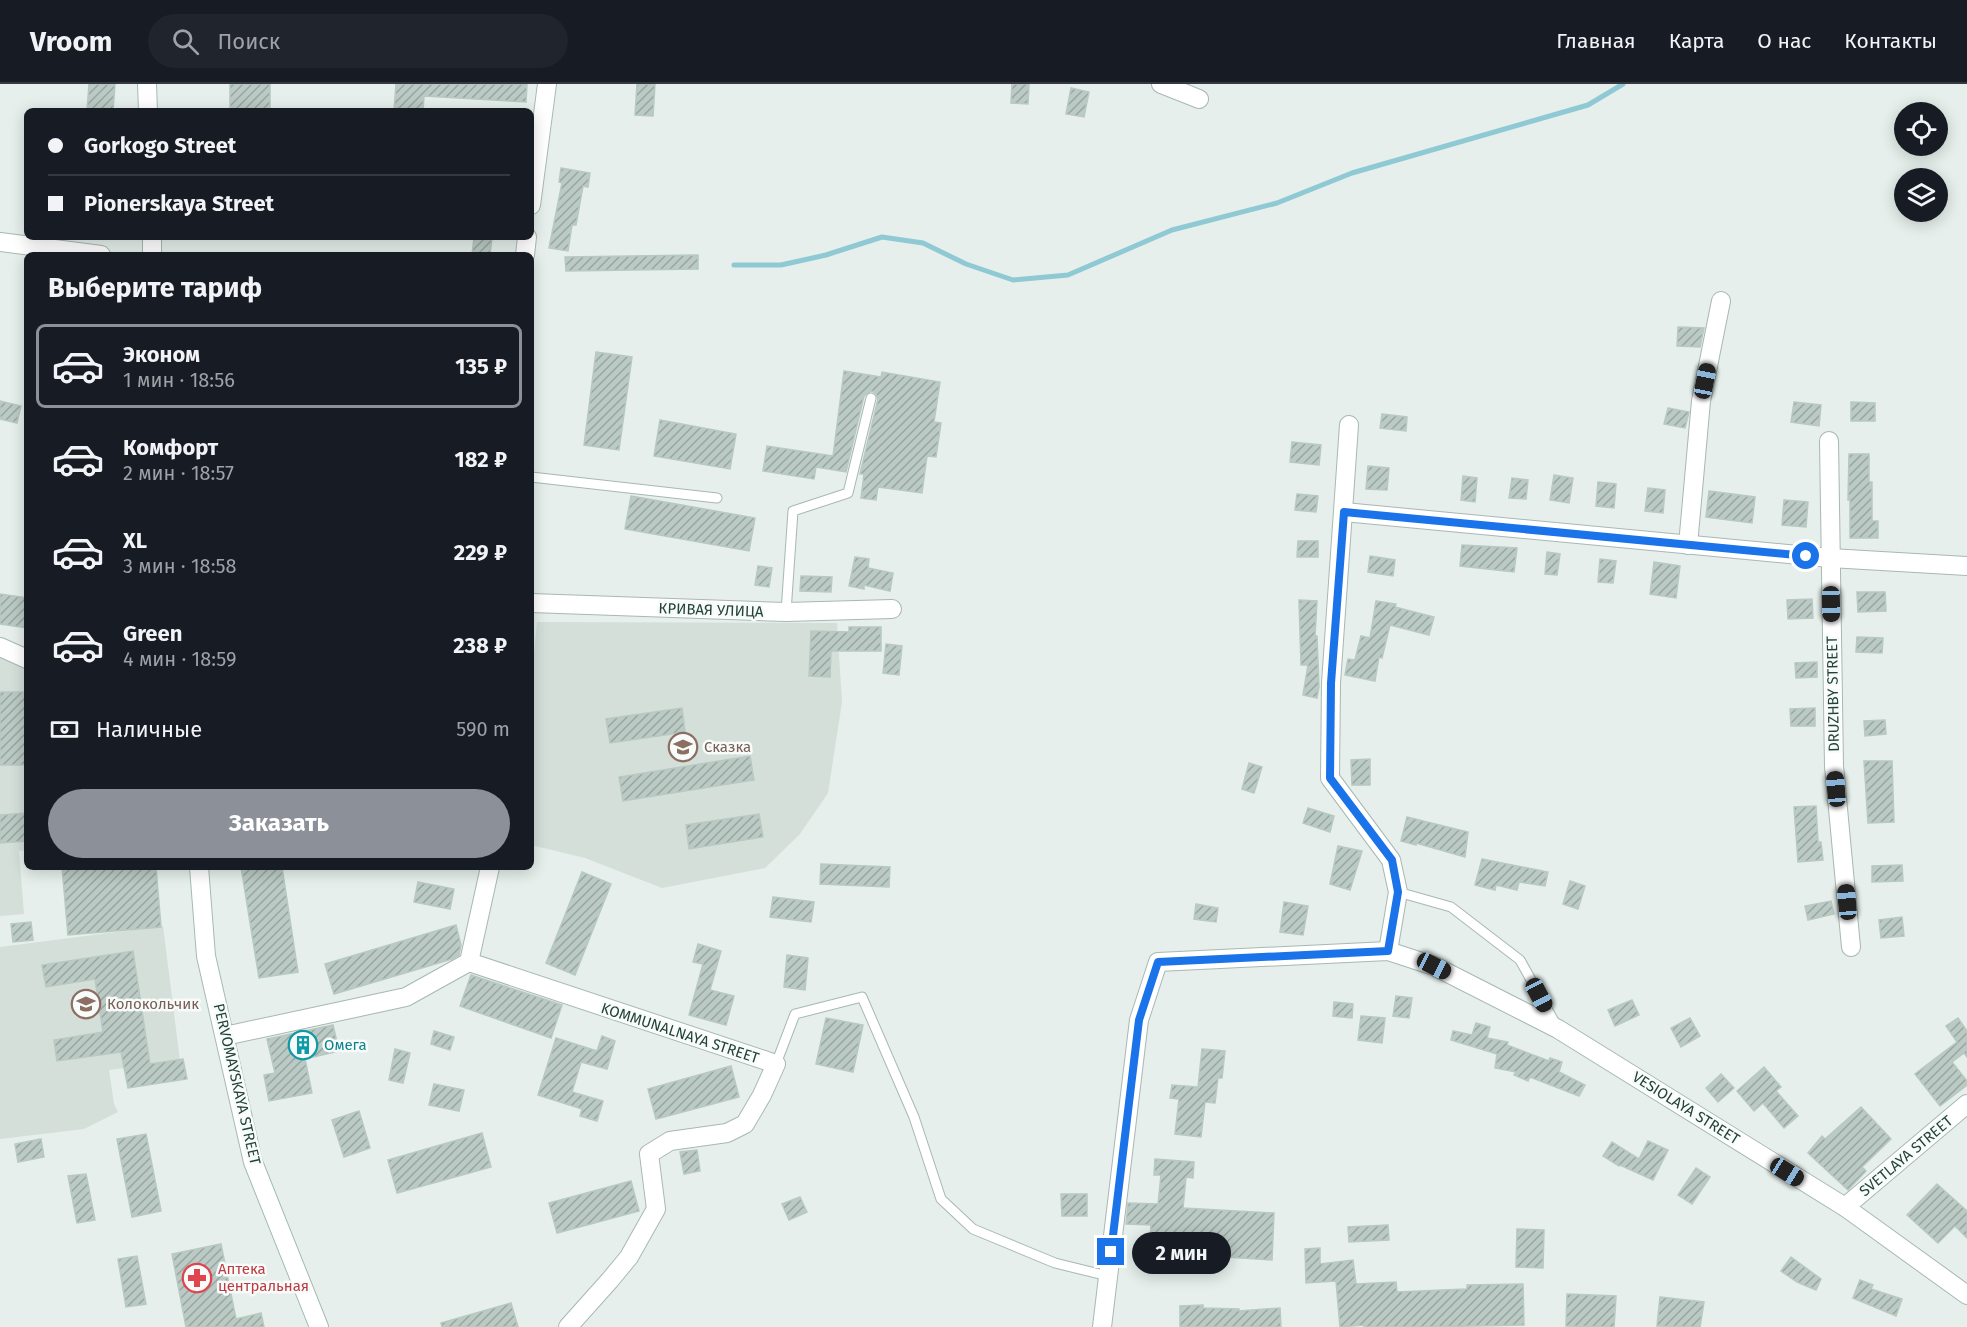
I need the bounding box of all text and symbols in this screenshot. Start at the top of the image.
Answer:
search box [148,14,568,68]
text: Vroom [30,25,112,58]
icon: search [169,25,202,58]
text: Поиск [217,28,280,55]
text: Главная [1556,28,1636,54]
text: Карта [1669,28,1724,54]
text: О нас [1757,28,1811,54]
text: Контакты [1844,28,1937,54]
map controls [1894,102,1948,222]
button: locate [1894,102,1948,156]
text: Gorkogo Street [84,132,236,159]
button: layers [1894,168,1948,222]
text: Pionerskaya Street [84,190,274,217]
text: Выберите тариф [48,272,262,304]
icon: car [51,339,105,393]
text: Эконом [123,341,200,368]
text: 135 ₽ [455,353,507,380]
car [1693,362,1717,400]
text: 1 мин · 18:56 [123,368,235,392]
icon: car [51,432,105,486]
text: Комфорт [123,434,218,461]
text: 182 ₽ [455,446,507,473]
text: 2 мин · 18:57 [123,461,234,485]
icon: car [51,525,105,579]
text: XL [123,527,147,554]
text: 229 ₽ [454,539,507,566]
route start [1792,542,1819,569]
text: 3 мин · 18:58 [123,554,237,578]
car [1822,586,1840,622]
street label: КРИВАЯ УЛИЦА [658,599,764,621]
icon: car [51,618,105,672]
text: Green [123,620,182,647]
text: 238 ₽ [453,632,507,659]
street label: DRUZHBY STREET [1823,636,1843,752]
text: 4 мин · 18:59 [123,647,236,671]
icon: cash [48,713,81,746]
text: Наличные [96,716,202,743]
text: 590 m [456,717,510,741]
school or university icon: Сказка [667,731,699,763]
place label: Сказка [704,738,751,756]
car [1825,770,1847,808]
button: Заказать [48,789,510,858]
car [1836,883,1858,921]
car [1414,950,1454,982]
car [1523,975,1555,1015]
school or university icon: Колокольчик [70,988,102,1020]
place label: Колокольчик [107,995,199,1013]
street label: KOMMUNALNAYA STREET [599,999,762,1067]
street label: PERVOMAYSKAYA STREET [210,1002,264,1167]
building icon: Омега [287,1029,319,1061]
place label: Омега [324,1036,367,1054]
street label: VESIOLAYA STREET [1629,1068,1743,1148]
street label: SVETLAYA STREET [1856,1112,1956,1200]
car [1767,1155,1807,1189]
callout: 2 мин [1132,1231,1231,1273]
route end [1097,1238,1124,1265]
text: 2 мин [1155,1241,1208,1265]
place label: Аптека центральная [218,1260,309,1295]
pharmacy icon: Аптека центральная [181,1262,213,1294]

